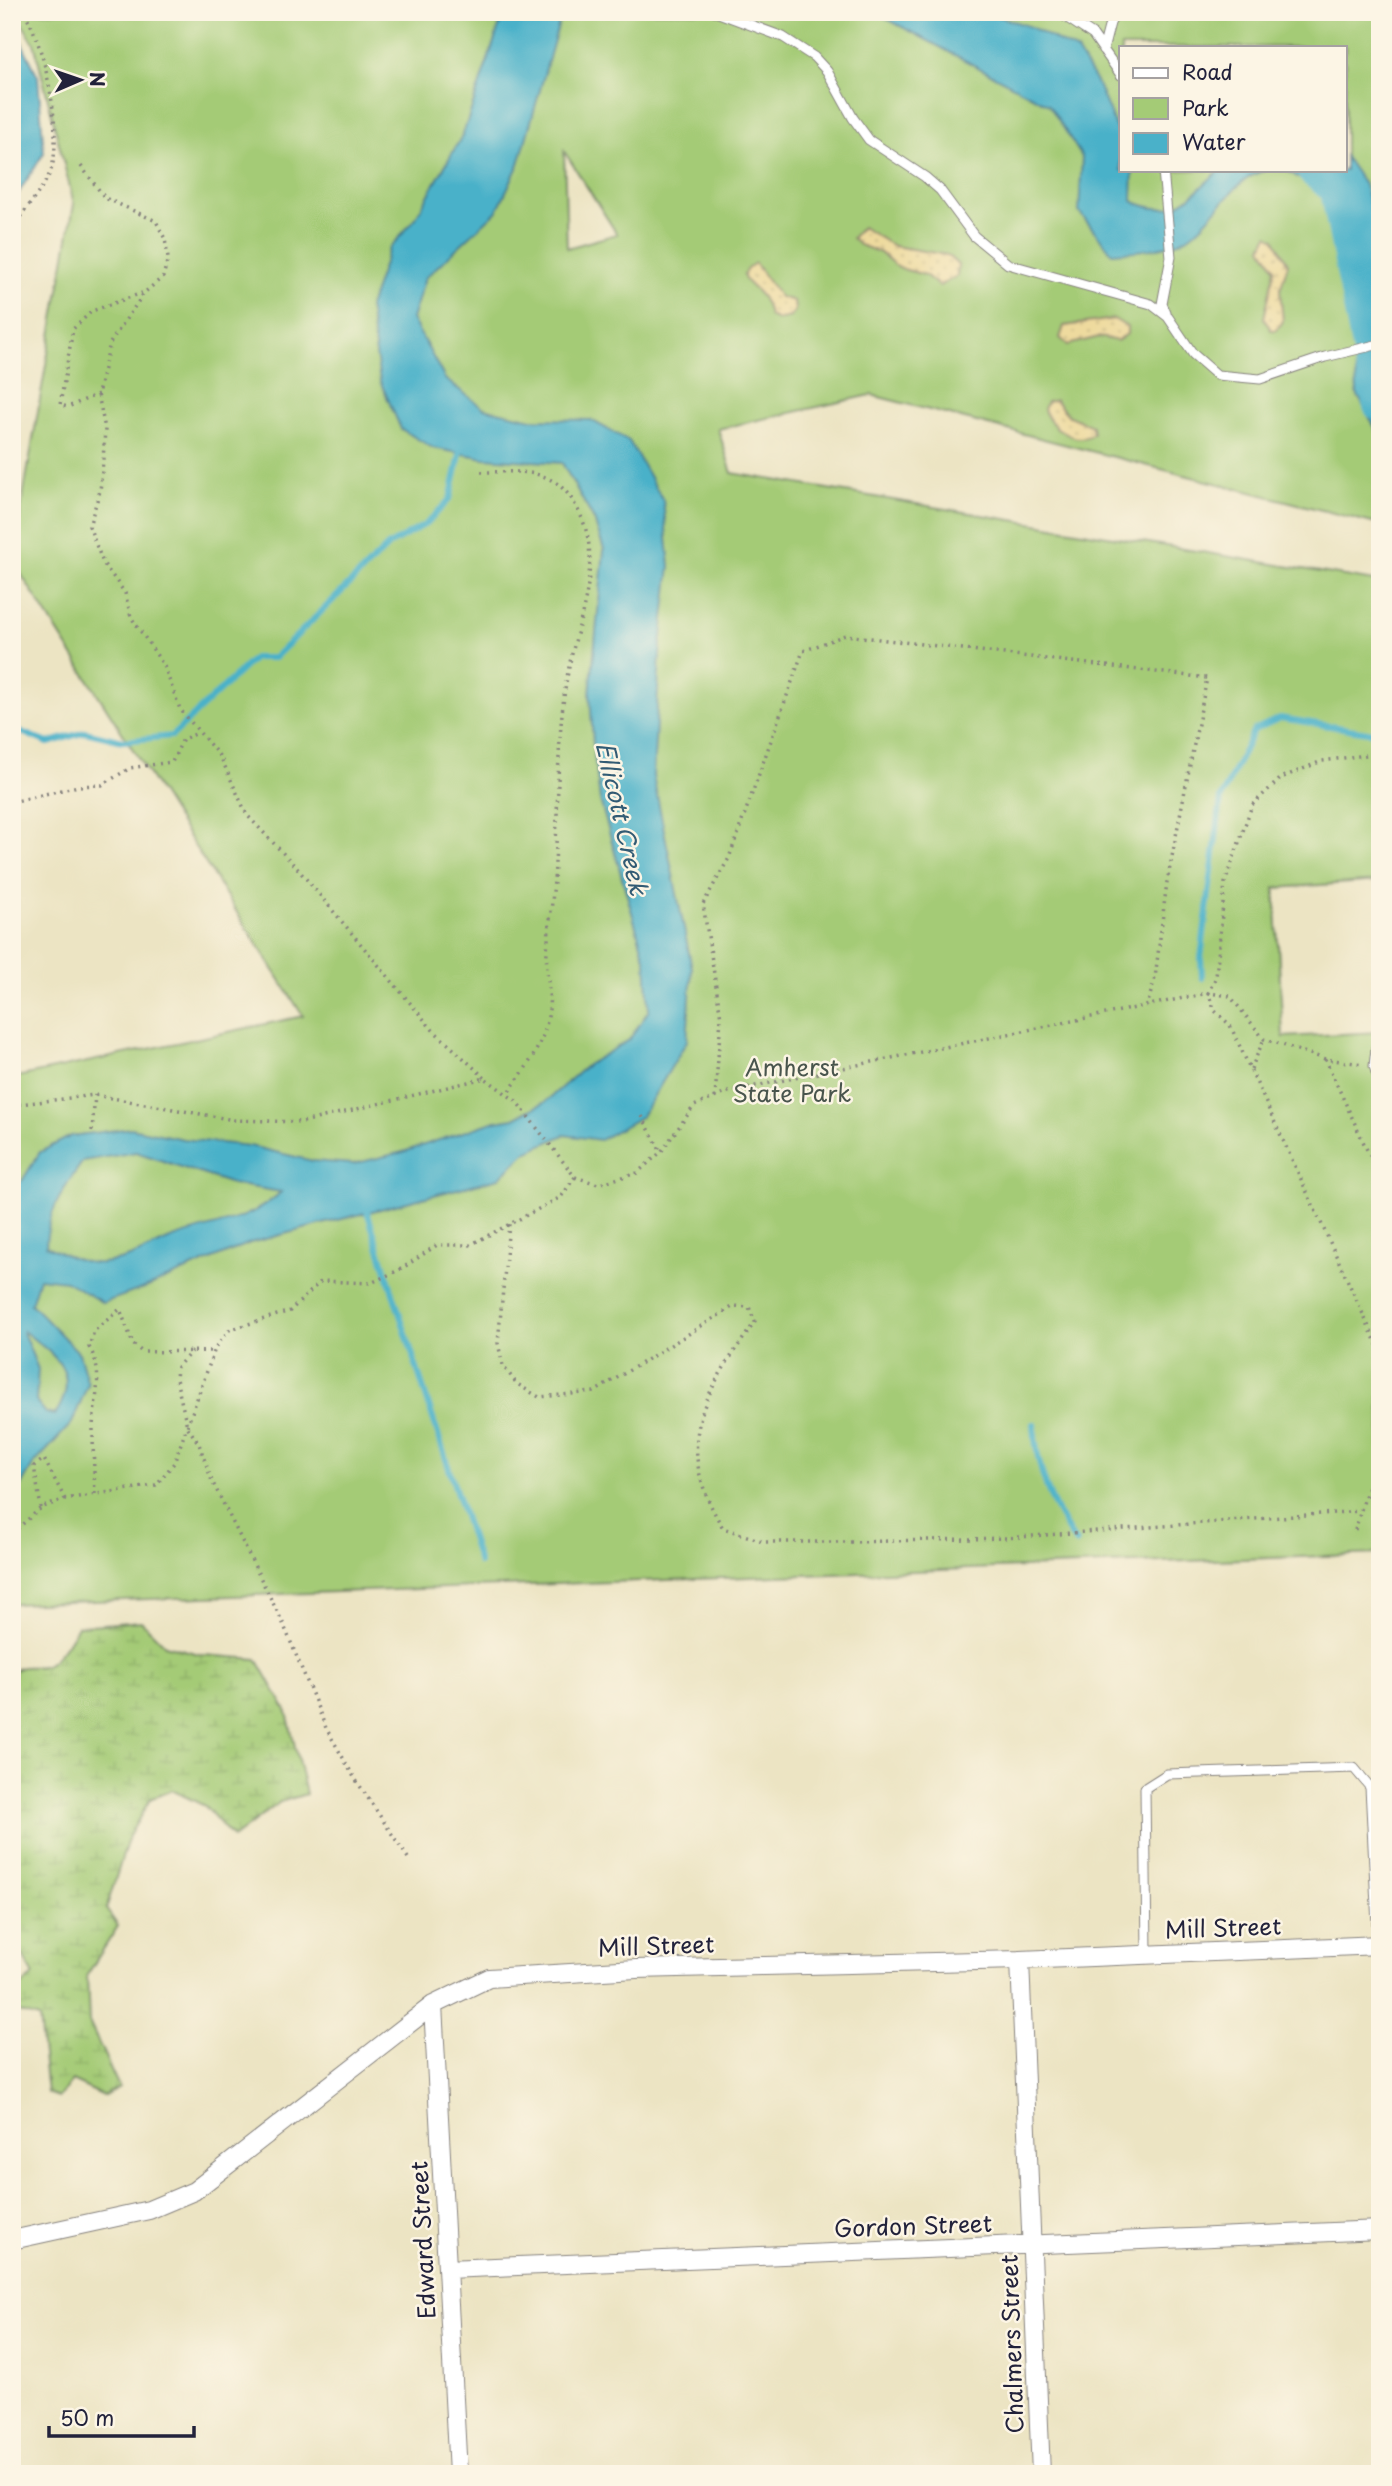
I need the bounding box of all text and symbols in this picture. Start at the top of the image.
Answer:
north arrow [46,46,116,116]
legend [1119,46,1346,172]
text: Road [1182,55,1233,87]
text: N [84,71,112,87]
text: Park [1182,91,1229,123]
text: Water [1182,125,1246,157]
water label: Ellicott Creek [588,738,658,900]
park label: Amherst State Park [733,1049,851,1110]
street label: Mill Street [1164,1907,1282,1947]
street label: Mill Street [597,1925,715,1965]
street label: Edward Street [400,2160,444,2320]
street label: Gordon Street [833,2205,993,2245]
street label: Chalmers Street [990,2254,1032,2434]
scale bar [49,2395,194,2439]
text: 50 m [60,2401,114,2433]

